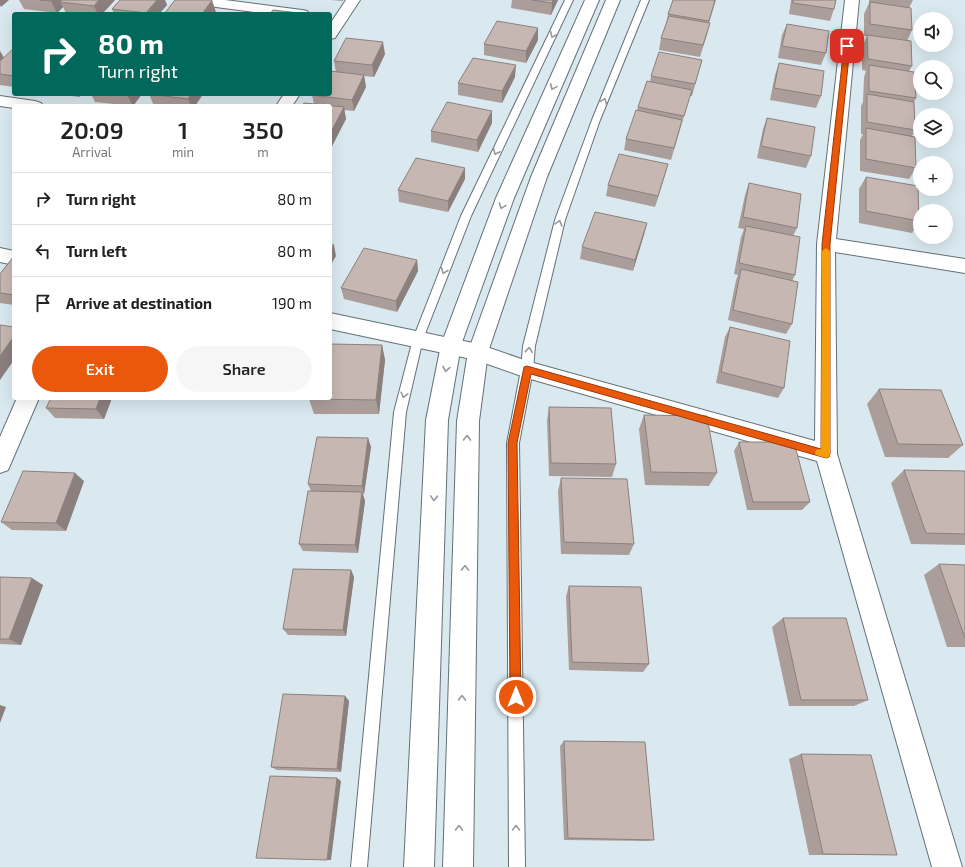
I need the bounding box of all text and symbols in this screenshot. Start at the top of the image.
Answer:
map controls [913,12,953,244]
button: sound [913,12,953,52]
text: 80 m [98,26,164,60]
icon: right [32,28,84,80]
pin [830,29,864,63]
one-way arrow [550,31,558,39]
icon: arrive [836,35,858,57]
text: Turn right [98,60,178,82]
button: search [913,60,953,100]
one-way arrow [550,83,558,90]
one-way arrow [599,98,607,105]
button: layers [913,108,953,148]
text: 20:09 [60,115,124,144]
text: 1 [178,115,188,144]
text: 350 [242,115,284,144]
text: Arrival [72,144,112,160]
text: min [172,144,194,160]
text: m [257,144,269,160]
one-way arrow [493,148,501,156]
button: + [913,156,953,196]
icon: right [32,188,54,210]
text: Turn right [66,190,136,208]
text: 80 m [277,190,312,208]
one-way arrow [498,203,506,210]
button: − [913,204,953,244]
one-way arrow [555,220,563,227]
icon: left [32,240,54,262]
text: Turn left [66,242,127,260]
text: 80 m [277,242,312,260]
one-way arrow [441,268,449,275]
icon: arrive [32,292,54,314]
text: Arrive at destination [66,294,212,312]
text: 190 m [272,294,312,312]
button: Exit [32,346,168,392]
button: Share [176,346,312,392]
one-way arrow [524,347,533,353]
one-way arrow [443,366,451,372]
one-way arrow [400,391,409,398]
one-way arrow [463,435,471,441]
one-way arrow [430,495,438,501]
one-way arrow [460,565,469,571]
position arrow [495,676,537,718]
one-way arrow [458,695,466,701]
one-way arrow [455,825,463,831]
one-way arrow [512,825,520,831]

